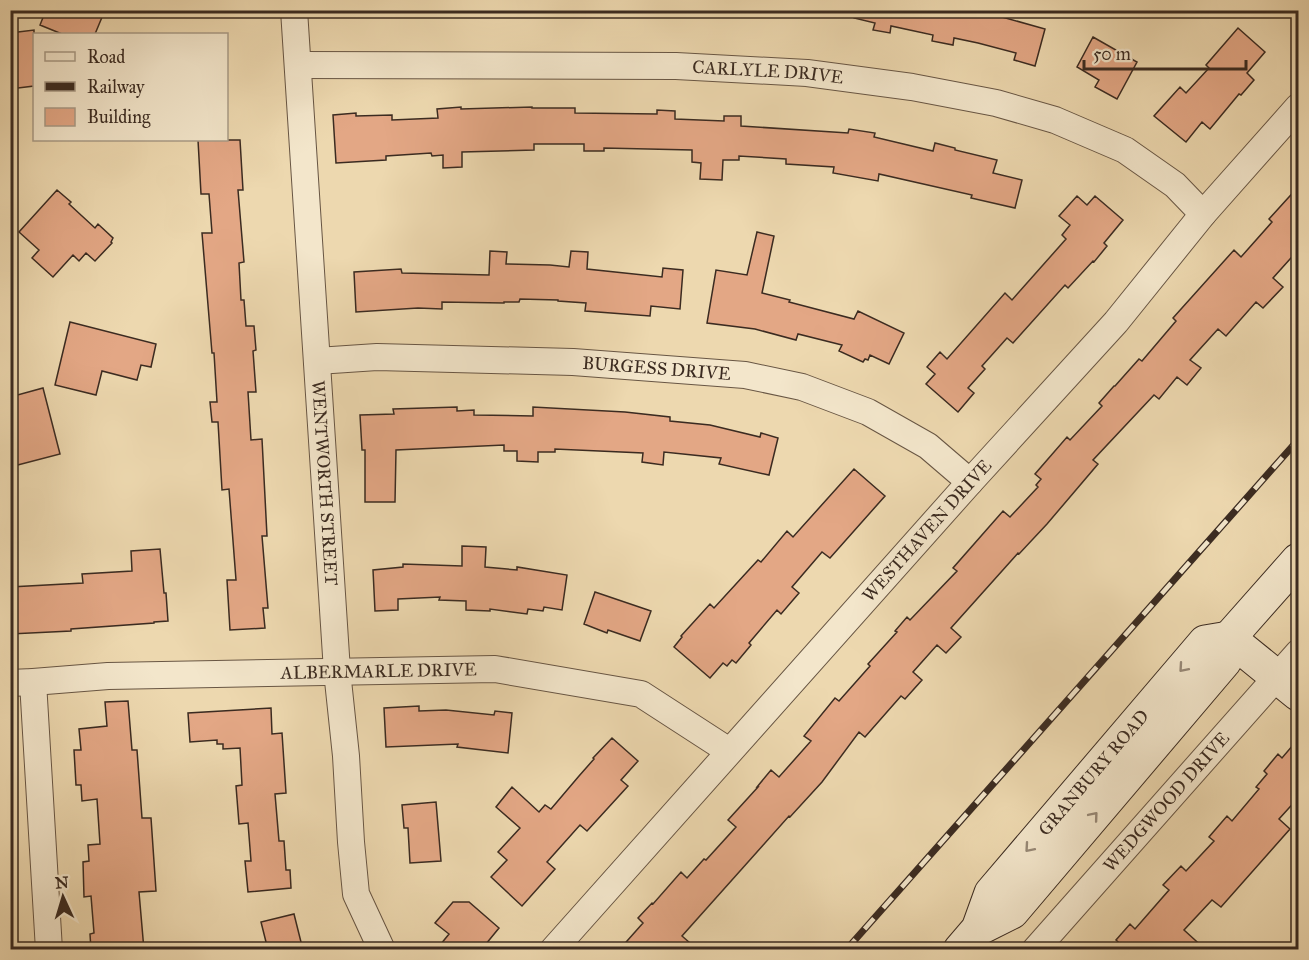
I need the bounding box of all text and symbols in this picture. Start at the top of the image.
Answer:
legend [33,33,228,141]
scale bar [1084,33,1246,71]
text: 50 m [1093,43,1131,65]
text: Road [87,46,125,68]
street label: CARLYLE DRIVE [692,56,845,89]
text: Railway [87,76,145,98]
text: Building [87,106,151,129]
street label: BURGESS DRIVE [582,352,732,385]
street label: WENTWORTH STREET [307,380,342,586]
street label: WESTHAVEN DRIVE [858,455,996,606]
street label: ALBERMARLE DRIVE [279,658,477,684]
one-way arrow [1179,661,1190,672]
street label: GRANBURY ROAD [1034,705,1153,840]
street label: WEDGWOOD DRIVE [1099,727,1234,876]
one-way arrow [1086,812,1097,823]
one-way arrow [1025,841,1036,852]
north arrow [33,867,93,927]
text: N [55,873,70,892]

